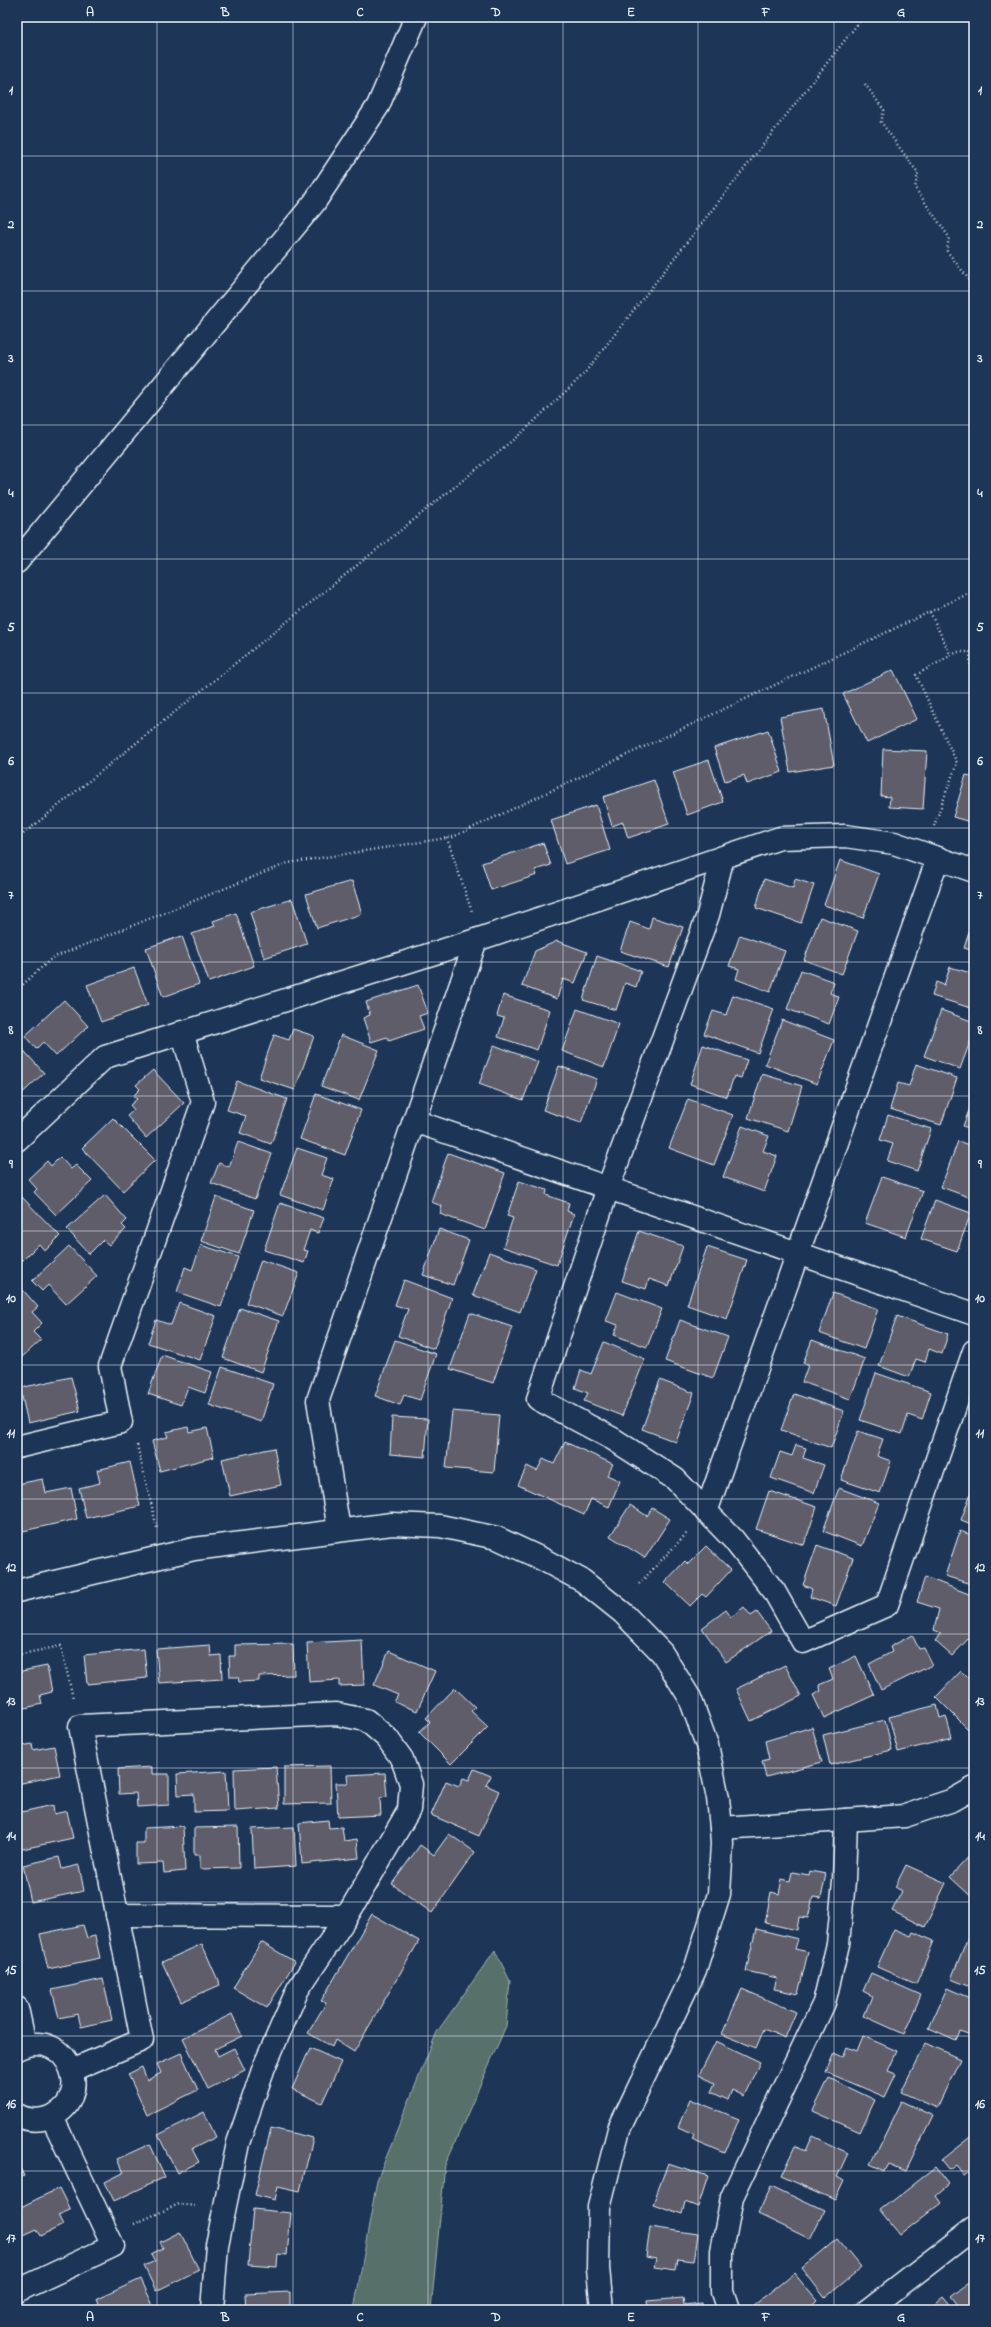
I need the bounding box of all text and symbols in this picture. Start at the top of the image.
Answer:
text: A [86,3,94,22]
text: B [220,3,230,22]
text: C [356,3,364,22]
text: D [490,3,501,22]
text: E [627,3,635,22]
text: F [761,3,771,22]
text: G [897,3,905,22]
text: 1 [9,81,14,100]
text: 1 [978,81,983,100]
text: 2 [7,215,15,234]
text: 2 [976,215,984,234]
text: 3 [7,349,14,368]
text: 3 [976,349,983,368]
text: 4 [7,484,14,503]
text: 4 [976,484,983,503]
text: 5 [7,618,15,637]
text: 5 [976,618,984,637]
text: 6 [7,752,14,771]
text: 6 [976,752,983,771]
text: 7 [8,886,14,905]
text: 7 [977,886,983,905]
text: 8 [8,1021,14,1040]
text: 8 [977,1021,983,1040]
text: 9 [8,1155,14,1174]
text: 9 [977,1155,983,1174]
text: 10 [6,1289,16,1308]
text: 10 [975,1289,985,1308]
text: 11 [7,1424,16,1443]
text: 11 [976,1424,985,1443]
text: 12 [6,1558,17,1577]
text: 12 [975,1558,986,1577]
text: 13 [6,1692,16,1711]
text: 13 [975,1692,985,1711]
text: 14 [6,1827,16,1846]
text: 14 [975,1827,985,1846]
text: 15 [5,1961,17,1980]
text: 15 [974,1961,986,1980]
text: 16 [6,2095,16,2114]
text: 16 [975,2095,985,2114]
text: 17 [6,2229,16,2248]
text: 17 [975,2229,985,2248]
text: A [86,2308,94,2327]
text: B [220,2308,230,2327]
text: C [356,2308,364,2327]
text: D [490,2308,501,2327]
text: E [627,2308,635,2327]
text: F [761,2308,771,2327]
text: G [897,2308,905,2327]

